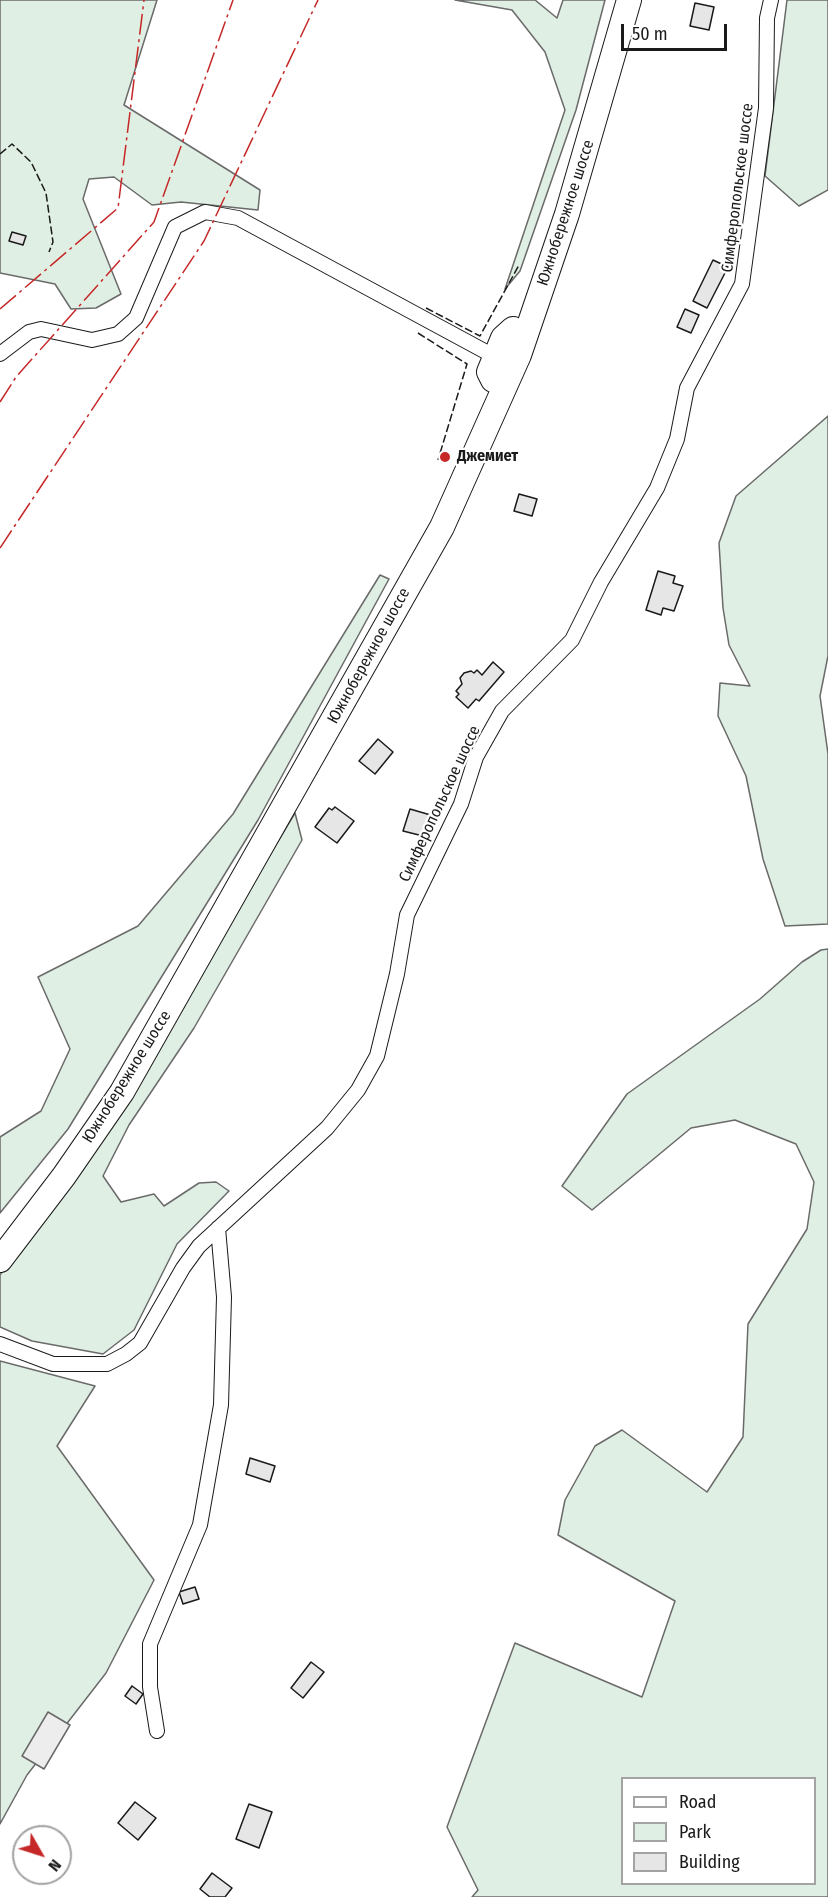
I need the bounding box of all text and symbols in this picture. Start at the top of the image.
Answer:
scale bar [624,12,730,50]
text: 50 m [632,23,668,45]
street label: Симферопольское шоссе [718,102,758,274]
street label: Южнобережное шоссе [533,138,599,288]
place label: Джемиет [457,447,518,467]
marker: Джемиет [438,450,452,464]
street label: Южнобережное шоссе [324,585,414,727]
street label: Симферопольское шоссе [395,723,485,885]
street label: Южнобережное шоссе [79,1007,175,1147]
legend [621,1777,816,1885]
text: Road [679,1791,716,1813]
text: Park [679,1821,711,1843]
north arrow [12,1825,72,1885]
text: Building [679,1851,740,1873]
text: N [44,1856,65,1875]

